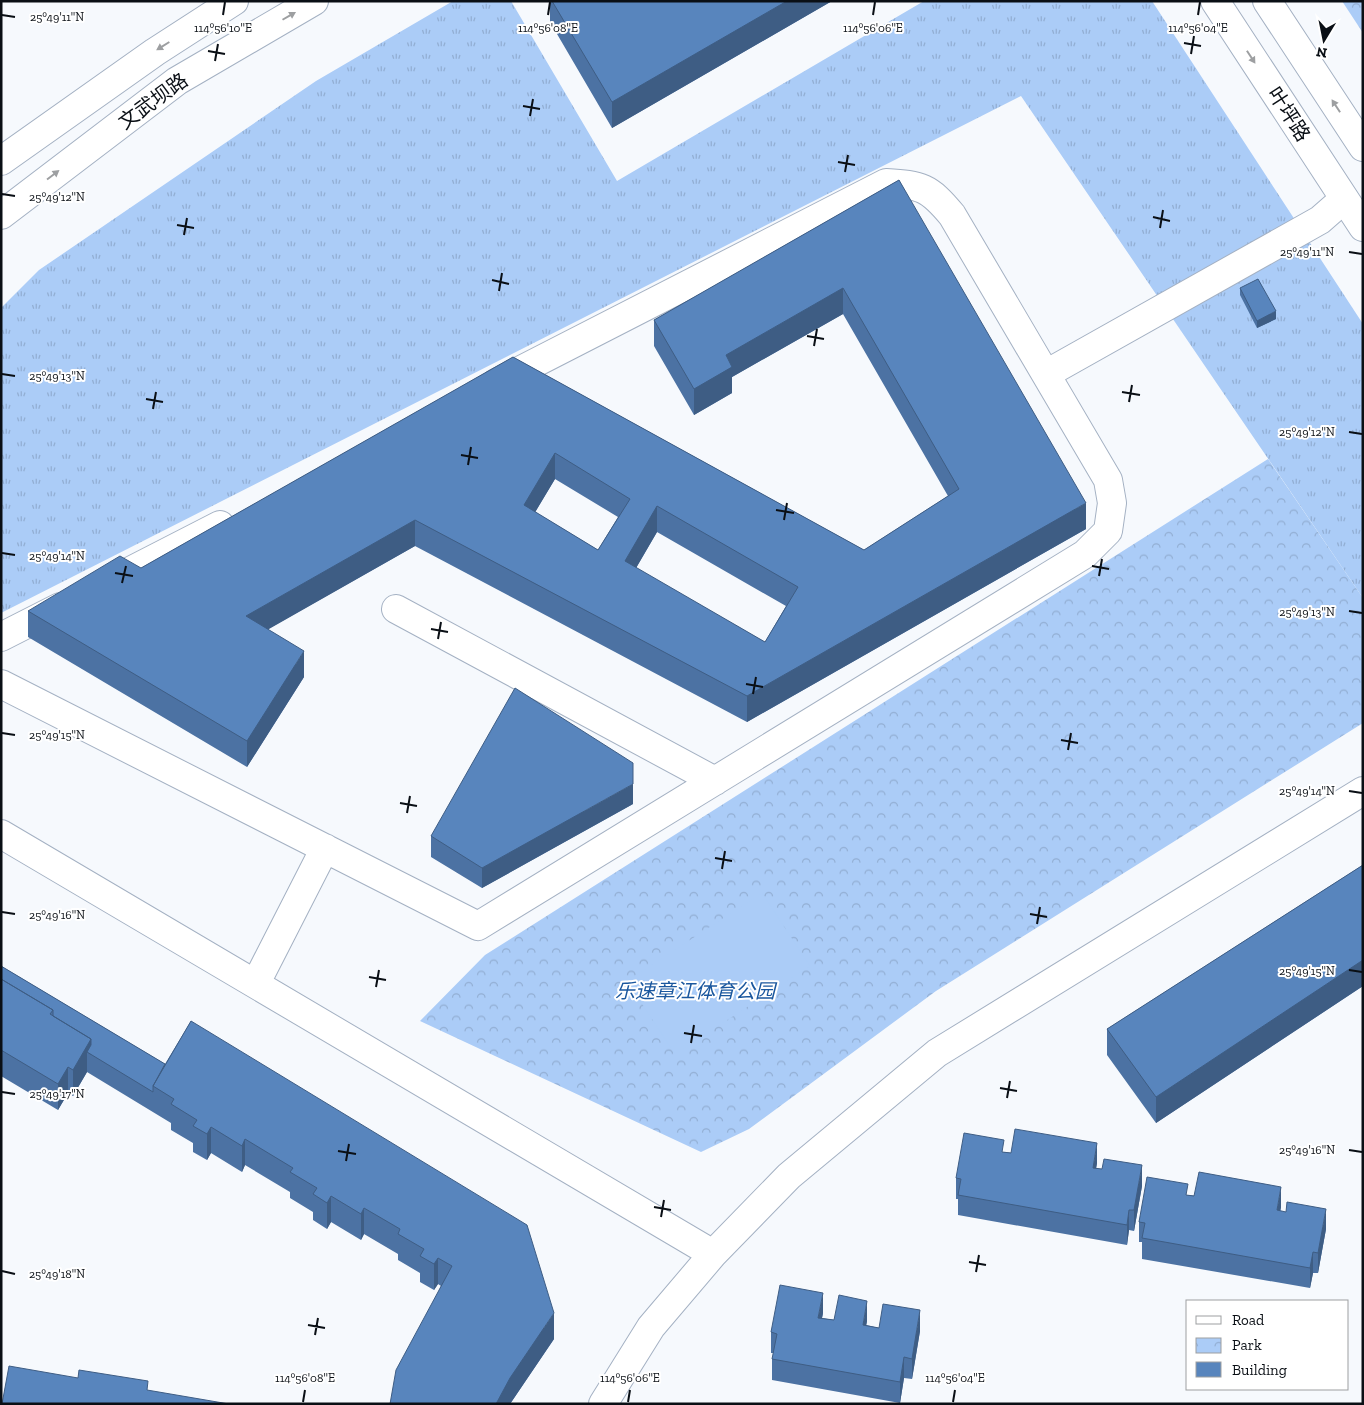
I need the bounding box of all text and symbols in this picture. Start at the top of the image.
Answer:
text: 25°49'11"N [30,10,84,24]
one-way arrow [283,11,296,20]
north arrow [1299,15,1349,65]
text: 114°56'10"E [194,21,252,35]
text: 114°56'08"E [518,21,578,35]
text: 114°56'06"E [843,21,903,35]
text: 114°56'04"E [1168,21,1228,35]
one-way arrow [157,42,170,51]
text: N [1315,43,1329,62]
one-way arrow [1247,50,1256,63]
street label: 文武坝路 [114,68,192,134]
street label: 叶坪路 [1263,82,1315,146]
one-way arrow [1331,99,1341,113]
one-way arrow [46,169,59,180]
text: 25°49'12"N [29,190,85,204]
text: 25°49'11"N [1280,245,1334,259]
text: 25°49'13"N [29,369,85,383]
text: 25°49'12"N [1279,425,1335,439]
text: 25°49'14"N [29,549,85,563]
text: 25°49'13"N [1279,605,1335,619]
text: 25°49'15"N [29,728,85,742]
text: 25°49'14"N [1279,784,1335,798]
text: 25°49'16"N [29,908,85,922]
text: 25°49'15"N [1279,964,1335,978]
park label: 乐速章江体育公园 [615,979,778,1003]
text: 25°49'17"N [29,1087,85,1101]
text: 25°49'16"N [1279,1143,1335,1157]
text: 25°49'18"N [29,1267,85,1281]
legend [1186,1300,1349,1390]
text: Road [1232,1311,1265,1329]
text: Park [1232,1336,1262,1354]
text: Building [1232,1361,1287,1379]
text: 114°56'08"E [275,1371,335,1385]
text: 114°56'06"E [600,1371,660,1385]
text: 114°56'04"E [925,1371,985,1385]

